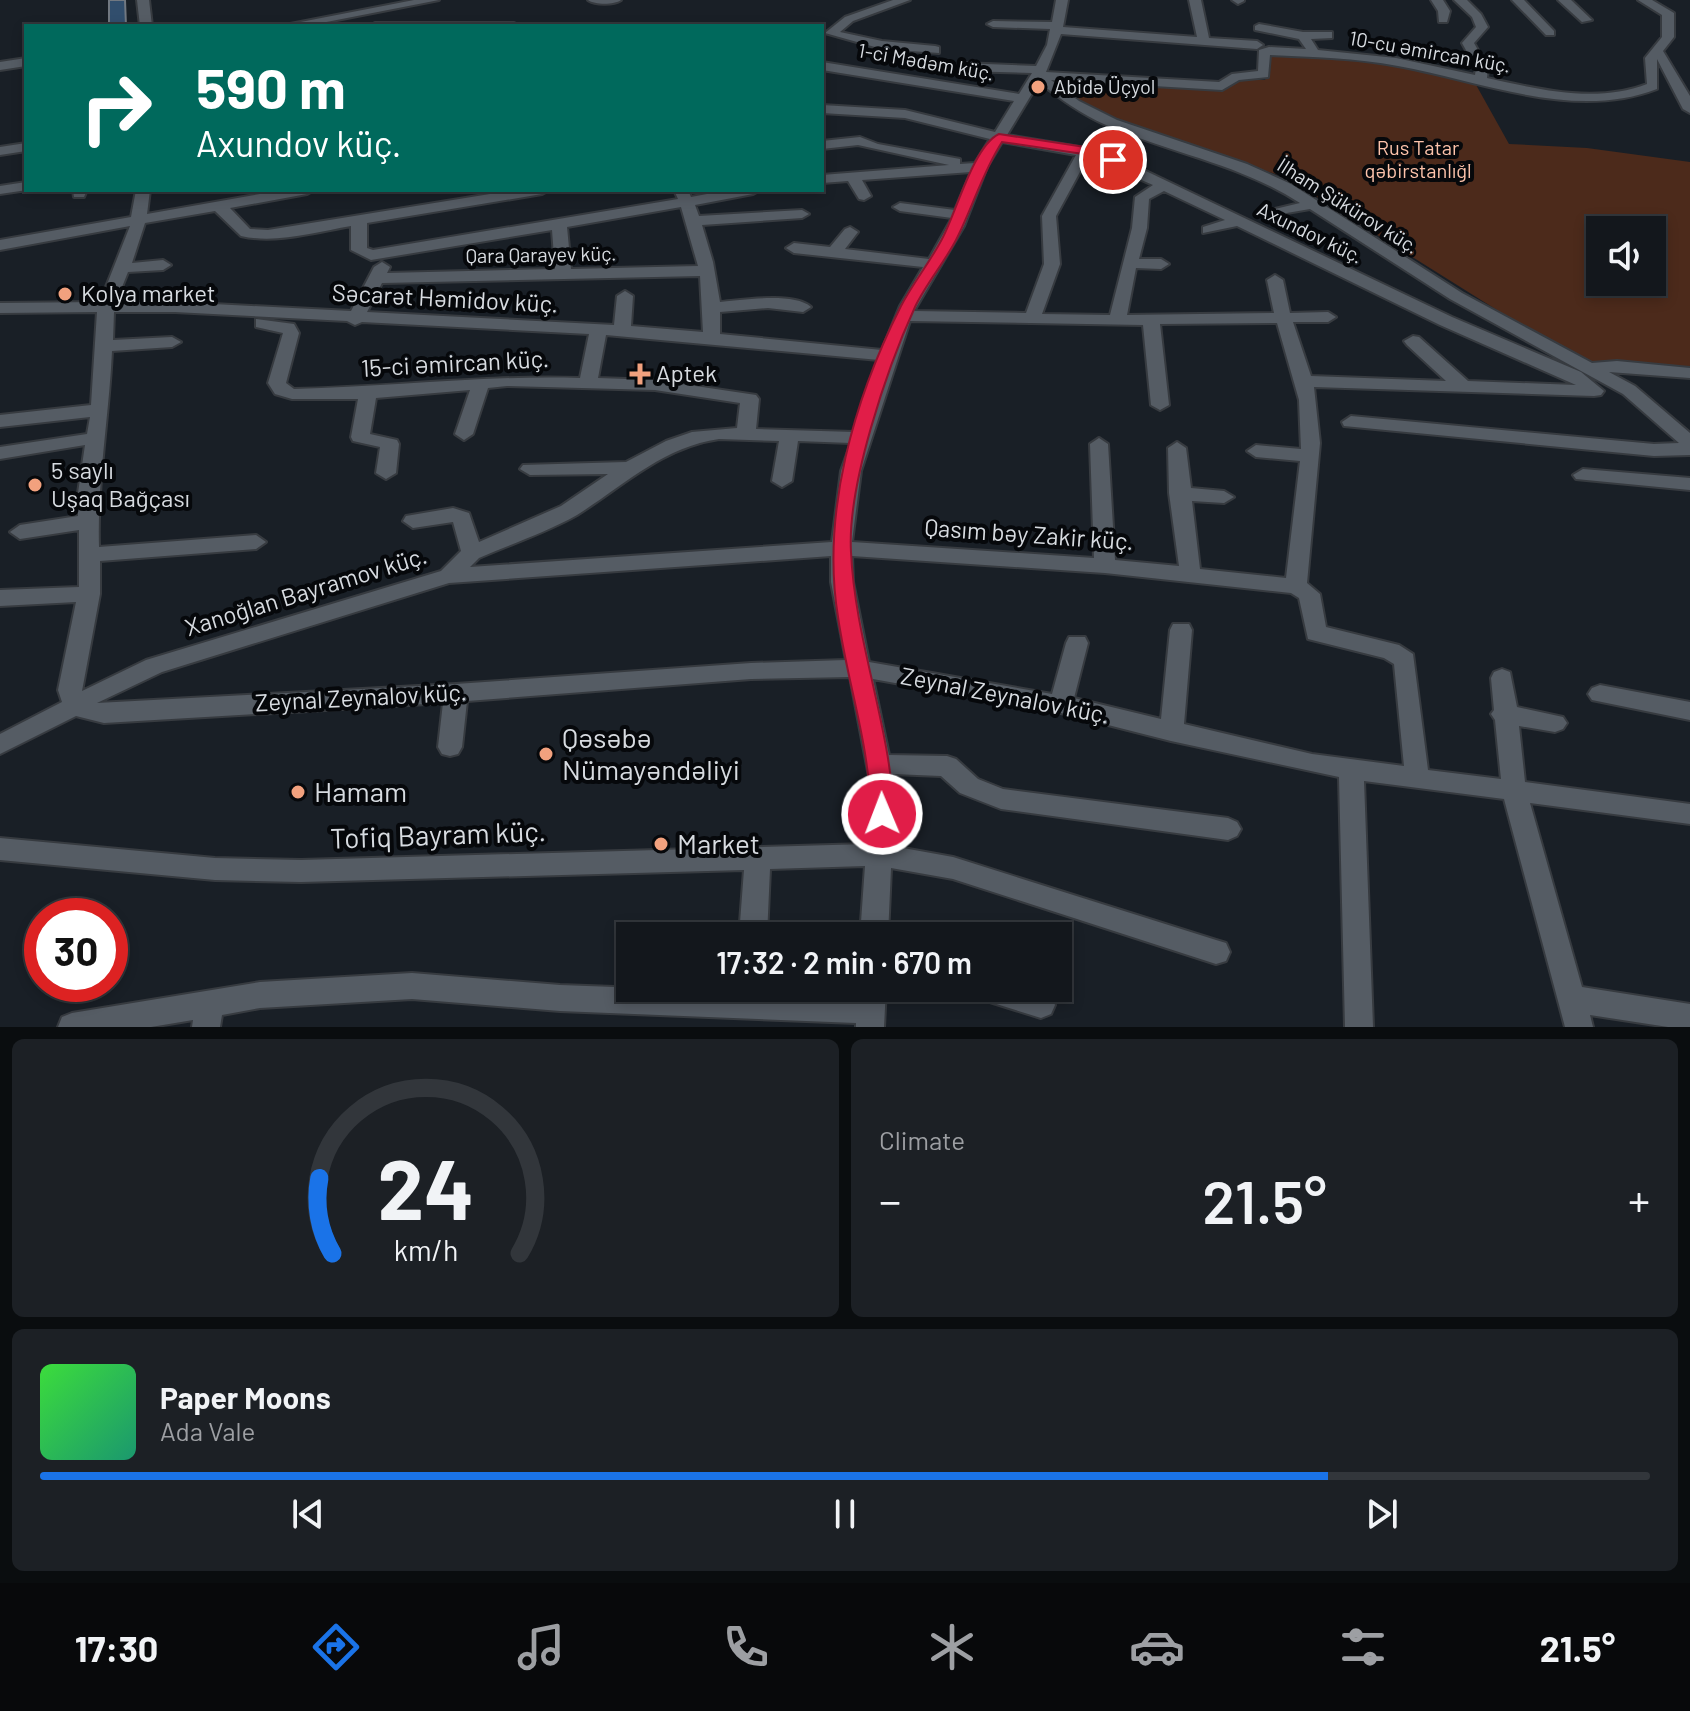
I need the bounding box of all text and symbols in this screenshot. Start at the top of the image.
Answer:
street label: 10-cu Əmircan küç. [1348,25,1513,77]
street label: 1-ci Mədəm küç. [856,37,996,85]
text: 590 m [196,53,346,120]
icon: right [64,56,168,160]
place label: Abidə Üçyol [1054,74,1155,98]
marker: Abidə Üçyol [1029,78,1047,96]
text: Axundov küç. [196,121,402,164]
pin [1079,126,1147,194]
park label: Rus Tatar qəbirstanlığl [1365,135,1471,182]
icon: arrive [1091,138,1135,182]
street label: İlham Şükürov küç. [1273,152,1424,258]
street label: Axundov küç. [1254,196,1367,268]
map controls [1586,216,1666,296]
button: sound [1586,216,1666,296]
street label: Qara Qarayev küç. [465,241,617,267]
street label: Səcarət Həmidov küç. [331,277,559,318]
place label: Kolya market [81,278,216,307]
marker: Kolya market [56,285,74,303]
street label: 15-ci Əmircan küç. [360,343,550,382]
place label: Aptek [656,358,717,387]
marker: Aptek [631,365,649,383]
place label: 5 saylı Uşaq Bağçası [51,455,190,512]
marker: 5 saylı Uşaq Bağçası [26,476,44,494]
street label: Qasım bəy Zakir küç. [924,512,1135,555]
street label: Xanoğlan Bayramov küç. [181,540,430,641]
street label: Zeynal Zeynalov küç. [898,660,1112,729]
street label: Zeynal Zeynalov küç. [254,676,468,717]
place label: Qəsəbə Nümayəndəliyi [562,720,740,786]
marker: Qəsəbə Nümayəndəliyi [537,745,555,763]
position arrow [840,772,924,856]
place label: Hamam [314,774,407,808]
marker: Hamam [289,783,307,801]
street label: Tofiq Bayram küç. [330,813,546,855]
place label: Market [677,826,760,860]
marker: Market [652,835,670,853]
speed limit sign: 30 [24,898,128,1002]
text: 17:32 · 2 min · 670 m [716,944,972,980]
text: Climate [879,1124,965,1155]
text: 24 [377,1137,474,1237]
text: 21.5° [1202,1164,1327,1236]
text: − [879,1173,901,1226]
text: + [1628,1173,1650,1226]
text: km/h [393,1232,458,1267]
text: Paper Moons [160,1379,331,1415]
text: Ada Vale [160,1415,255,1446]
icon: previous [286,1492,330,1536]
icon: pause [823,1492,867,1536]
icon: next [1360,1492,1404,1536]
icon: directions [308,1619,364,1675]
icon: music [513,1619,569,1675]
icon: phone [718,1619,774,1675]
icon: climate [924,1619,980,1675]
icon: car [1129,1619,1185,1675]
icon: filters [1335,1619,1391,1675]
text: 17:30 [75,1626,158,1669]
text: 21.5° [1540,1626,1615,1669]

